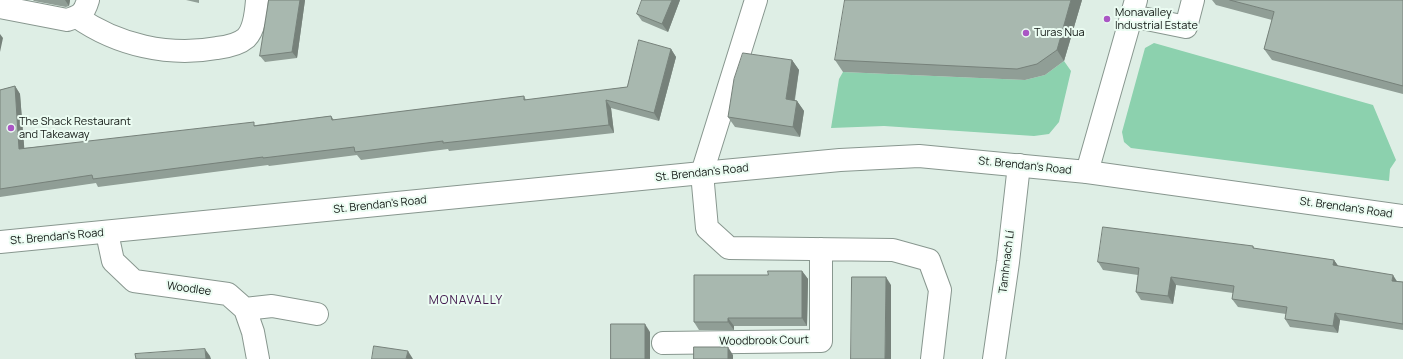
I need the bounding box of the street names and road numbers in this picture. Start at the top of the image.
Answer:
street label: St. Brendan's Road [978,155,1072,177]
street label: St. Brendan's Road [655,162,749,184]
street label: St. Brendan's Road [333,194,427,216]
street label: St. Brendan's Road [1299,195,1393,221]
street label: St. Brendan's Road [10,226,104,248]
street label: Tamhnach Lí [997,230,1017,294]
street label: Woodlee [166,279,212,299]
street label: Woodbrook Court [719,334,809,348]

